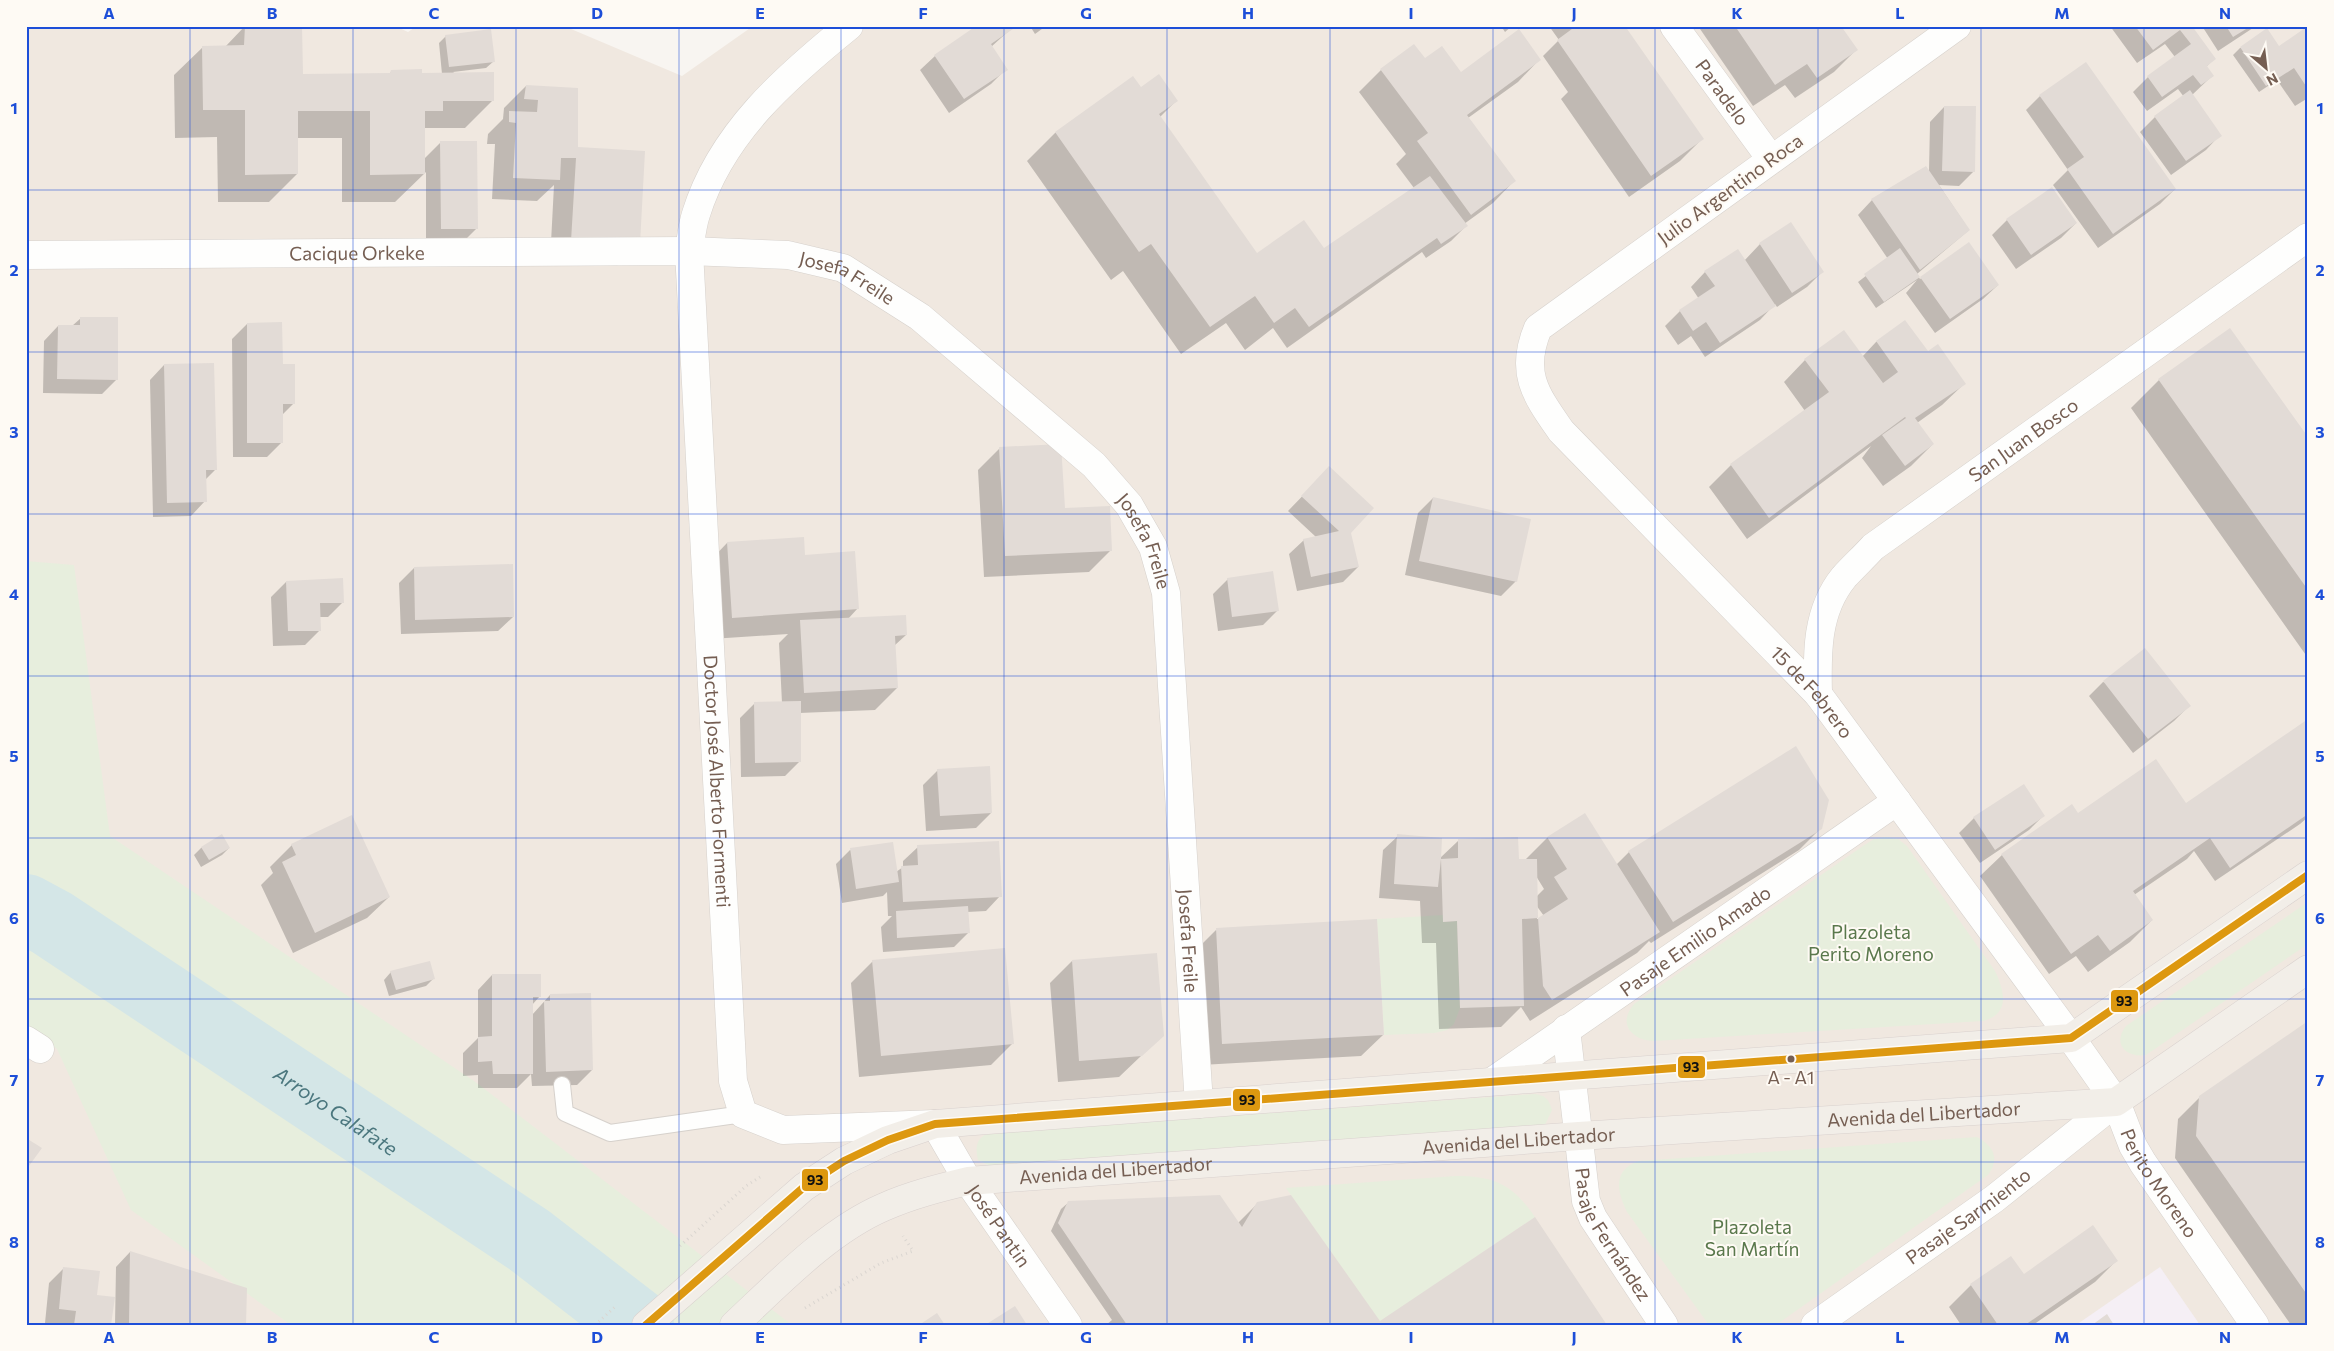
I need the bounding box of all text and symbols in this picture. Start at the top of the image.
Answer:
text: A [103,3,115,22]
text: B [267,3,278,22]
text: C [429,3,440,22]
text: D [591,3,603,22]
text: E [755,3,765,22]
text: F [918,3,928,22]
text: G [1080,3,1092,22]
text: H [1242,3,1254,22]
text: I [1408,3,1414,22]
text: J [1571,3,1577,22]
text: K [1731,3,1743,22]
text: L [1895,3,1905,22]
text: M [2054,3,2070,22]
text: N [2219,3,2231,22]
north arrow [2242,42,2292,92]
street label: Paradelo [1691,54,1755,130]
text: N [2264,70,2281,90]
text: 1 [10,98,18,117]
text: 1 [2316,98,2324,117]
street label: Julio Argentino Roca [1653,128,1807,249]
street label: Cacique Orkeke [289,241,425,264]
street label: Josefa Freile [797,246,899,309]
text: 2 [9,260,19,279]
text: 2 [2315,260,2325,279]
street label: San Juan Bosco [1964,393,2082,486]
text: 3 [9,422,19,441]
text: 3 [2315,422,2325,441]
street label: Josefa Freile [1113,488,1176,591]
text: 4 [9,584,19,603]
text: 4 [2315,584,2325,603]
street label: 15 de Febrero [1766,641,1859,743]
street label: Doctor José Alberto Formenti [699,654,736,908]
text: 5 [9,746,19,765]
text: 5 [2315,746,2325,765]
street label: Pasaje Emilio Amado [1615,880,1775,1001]
street label: Josefa Freile [1174,888,1204,993]
text: 6 [9,908,19,927]
text: 6 [2315,908,2325,927]
park label: Plazoleta Perito Moreno [1808,920,1934,965]
line badge: 93 [2110,989,2139,1013]
text: 93 [2116,992,2132,1009]
marker: A - A1 [1786,1054,1796,1064]
line badge: 93 [1677,1055,1706,1079]
text: 93 [1683,1058,1699,1075]
water label: Arroyo Calafate [269,1060,403,1160]
place label: A - A1 [1767,1066,1815,1088]
text: 7 [10,1070,19,1089]
text: 7 [2316,1070,2325,1089]
line badge: 93 [1232,1088,1261,1112]
text: 93 [1239,1091,1255,1108]
street label: Avenida del Libertador [1826,1096,2022,1131]
street label: Avenida del Libertador [1421,1122,1616,1159]
street label: Perito Moreno [2116,1125,2203,1242]
street label: Avenida del Libertador [1018,1151,1214,1188]
street label: Pasaje Sarmiento [1901,1162,2035,1269]
street label: Pasaje Fernández [1571,1166,1657,1305]
line badge: 93 [801,1168,829,1192]
text: 93 [807,1171,823,1188]
street label: José Pantin [963,1180,1036,1271]
park label: Plazoleta San Martín [1705,1215,1799,1260]
text: 8 [9,1232,19,1251]
text: 8 [2315,1232,2325,1251]
text: A [103,1327,115,1346]
text: B [267,1327,278,1346]
text: C [429,1327,440,1346]
text: D [591,1327,603,1346]
text: E [755,1327,765,1346]
text: F [918,1327,928,1346]
text: G [1080,1327,1092,1346]
text: H [1242,1327,1254,1346]
text: I [1408,1327,1414,1346]
text: J [1571,1327,1577,1346]
text: K [1731,1327,1743,1346]
text: L [1895,1327,1905,1346]
text: M [2054,1327,2070,1346]
text: N [2219,1327,2231,1346]

